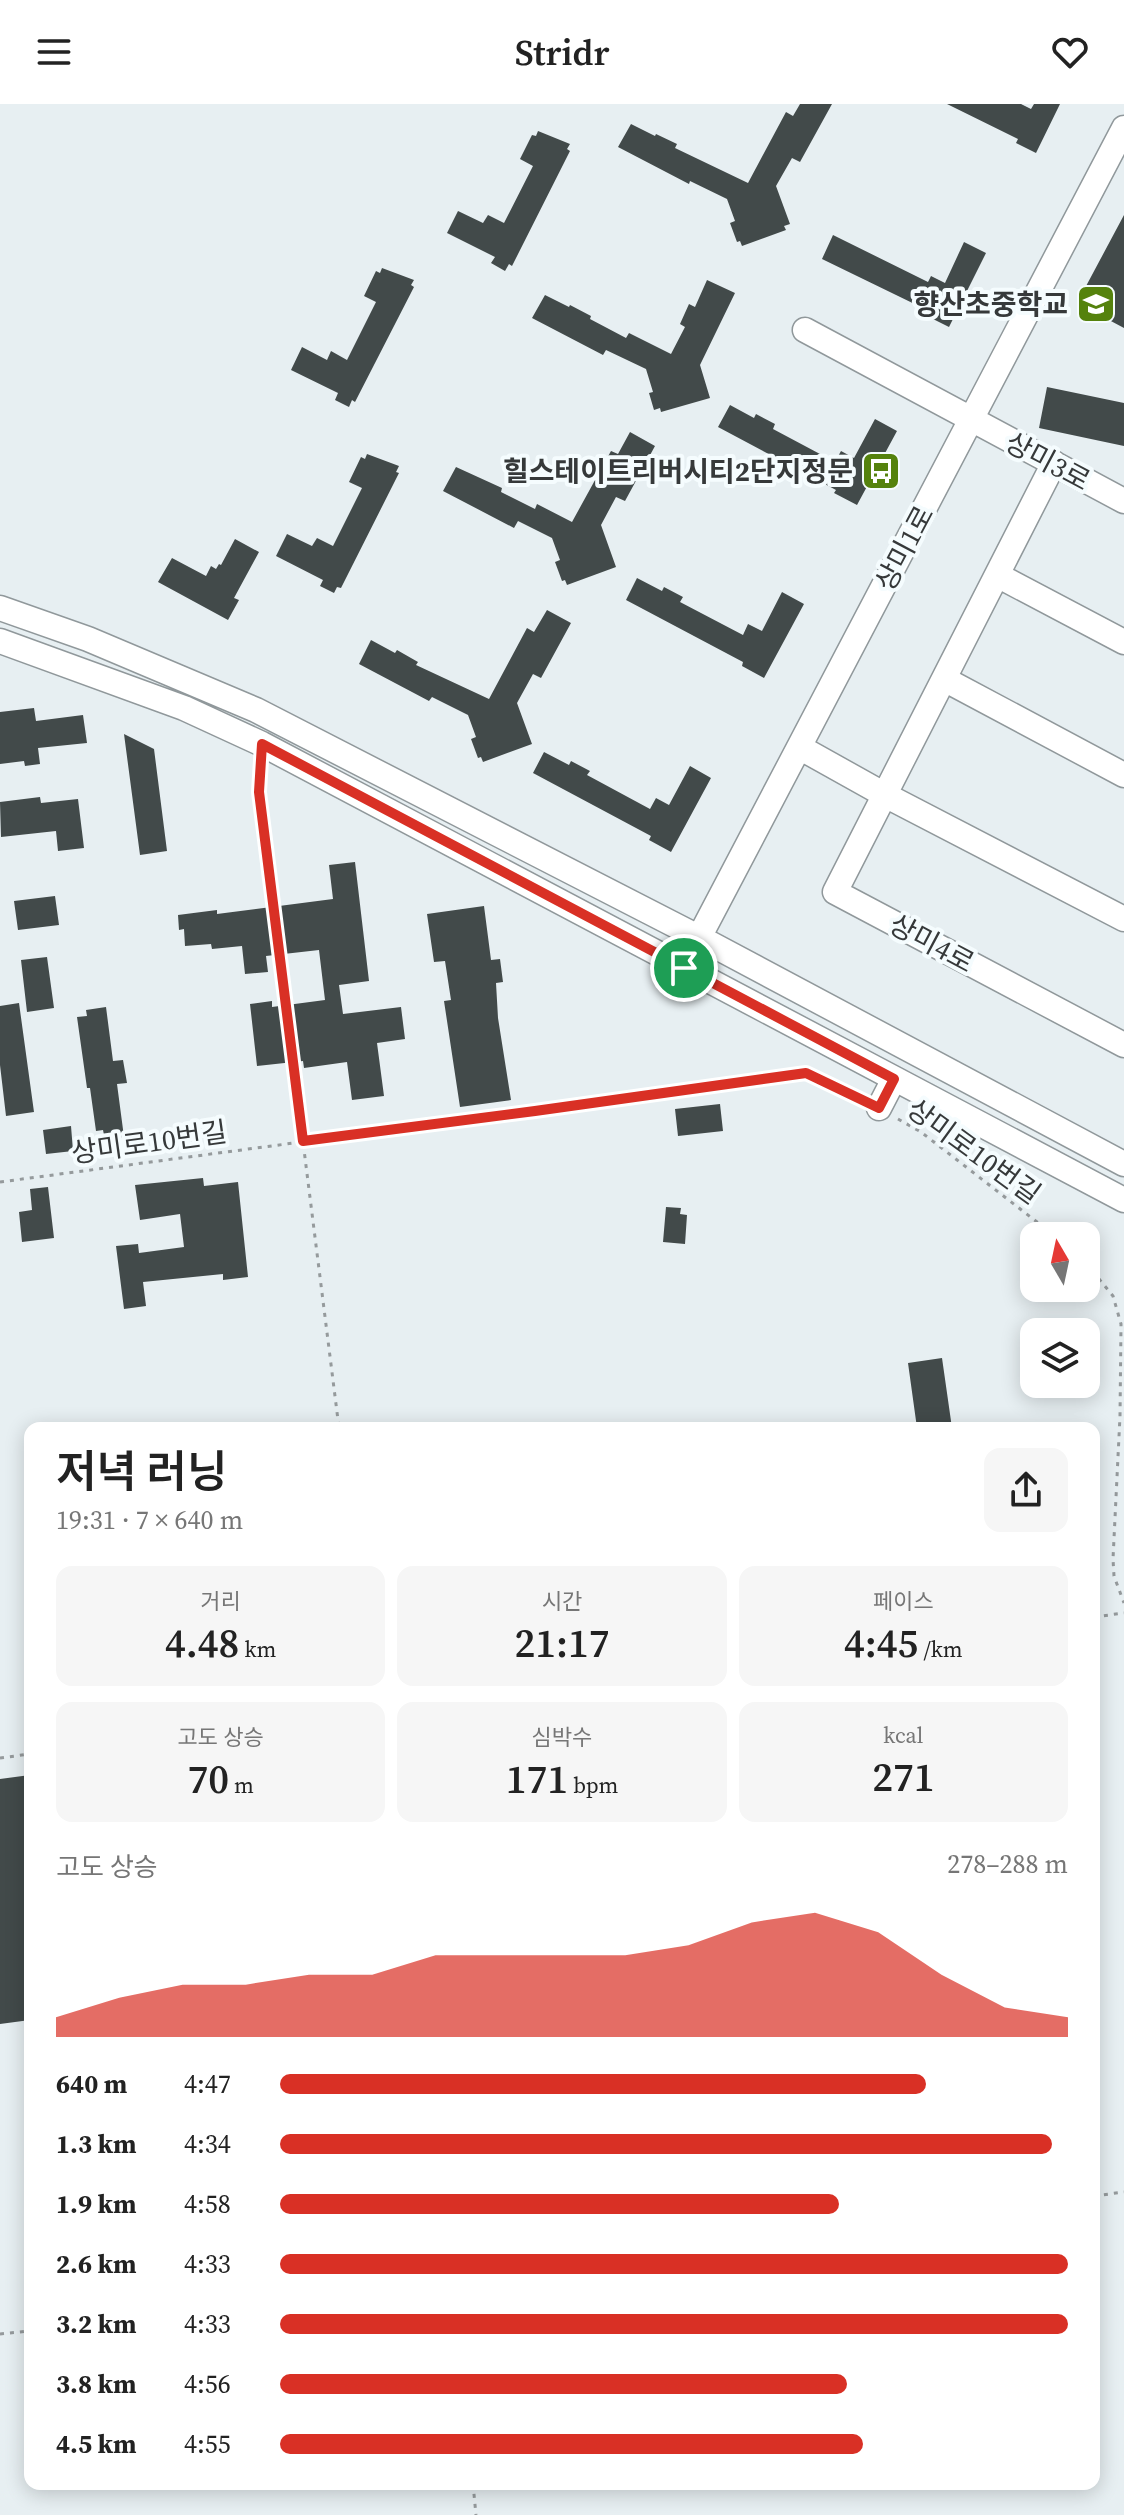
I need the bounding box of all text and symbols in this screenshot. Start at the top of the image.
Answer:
text: Stridr [515,28,609,77]
icon: menu [32,30,76,74]
icon: heart [1048,30,1092,74]
school or university icon: 향산초중학교 [1075,283,1117,325]
place label: 향산초중학교 [913,285,1068,323]
street label: 상미3로 [999,423,1097,499]
bus stop icon: 힐스테이트리버시티2단지정문 [860,450,902,492]
place label: 힐스테이트리버시티2단지정문 [503,452,853,490]
street label: 상미1로 [866,499,942,597]
street label: 상미4로 [883,905,981,981]
pin [650,934,718,1002]
icon: arrive [662,946,706,990]
street label: 상미로10번길 [899,1090,1049,1212]
street label: 상미로10번길 [69,1112,229,1172]
north arrow [1020,1222,1100,1302]
map controls [1020,1222,1100,1398]
button: layers [1020,1318,1100,1398]
text: 저녁 러닝 [56,1441,228,1502]
button: share [984,1448,1068,1532]
text: 19:31 · 7 × 640 m [56,1502,243,1538]
text: 거리 [200,1586,241,1616]
text: 시간 [542,1586,582,1616]
text: 페이스 [873,1586,934,1616]
text: 4.48 [165,1616,239,1670]
text: 21:17 [514,1616,610,1670]
text: 4:45 [844,1616,918,1670]
text: km [239,1634,276,1664]
text: /km [918,1634,963,1664]
text: kcal [883,1720,923,1750]
text: 고도 상승 [178,1722,264,1752]
text: 심박수 [532,1722,592,1752]
text: 271 [872,1750,935,1804]
text: 70 [187,1752,229,1806]
text: 171 [506,1752,568,1806]
text: m [229,1770,254,1800]
text: bpm [568,1770,618,1800]
text: 278–288 m [947,1846,1068,1882]
text: 고도 상승 [56,1849,158,1885]
text: 640 m [56,2066,127,2102]
text: 4:47 [184,2066,231,2102]
text: 1.3 km [56,2126,137,2162]
text: 4:34 [184,2126,231,2162]
text: 1.9 km [56,2186,137,2222]
text: 4:58 [184,2186,231,2222]
text: 2.6 km [56,2246,137,2282]
text: 4:33 [184,2246,231,2282]
text: 3.2 km [56,2306,137,2342]
text: 4:33 [184,2306,231,2342]
text: 3.8 km [56,2366,137,2402]
text: 4:56 [184,2366,231,2402]
text: 4.5 km [56,2426,137,2462]
text: 4:55 [184,2426,231,2462]

